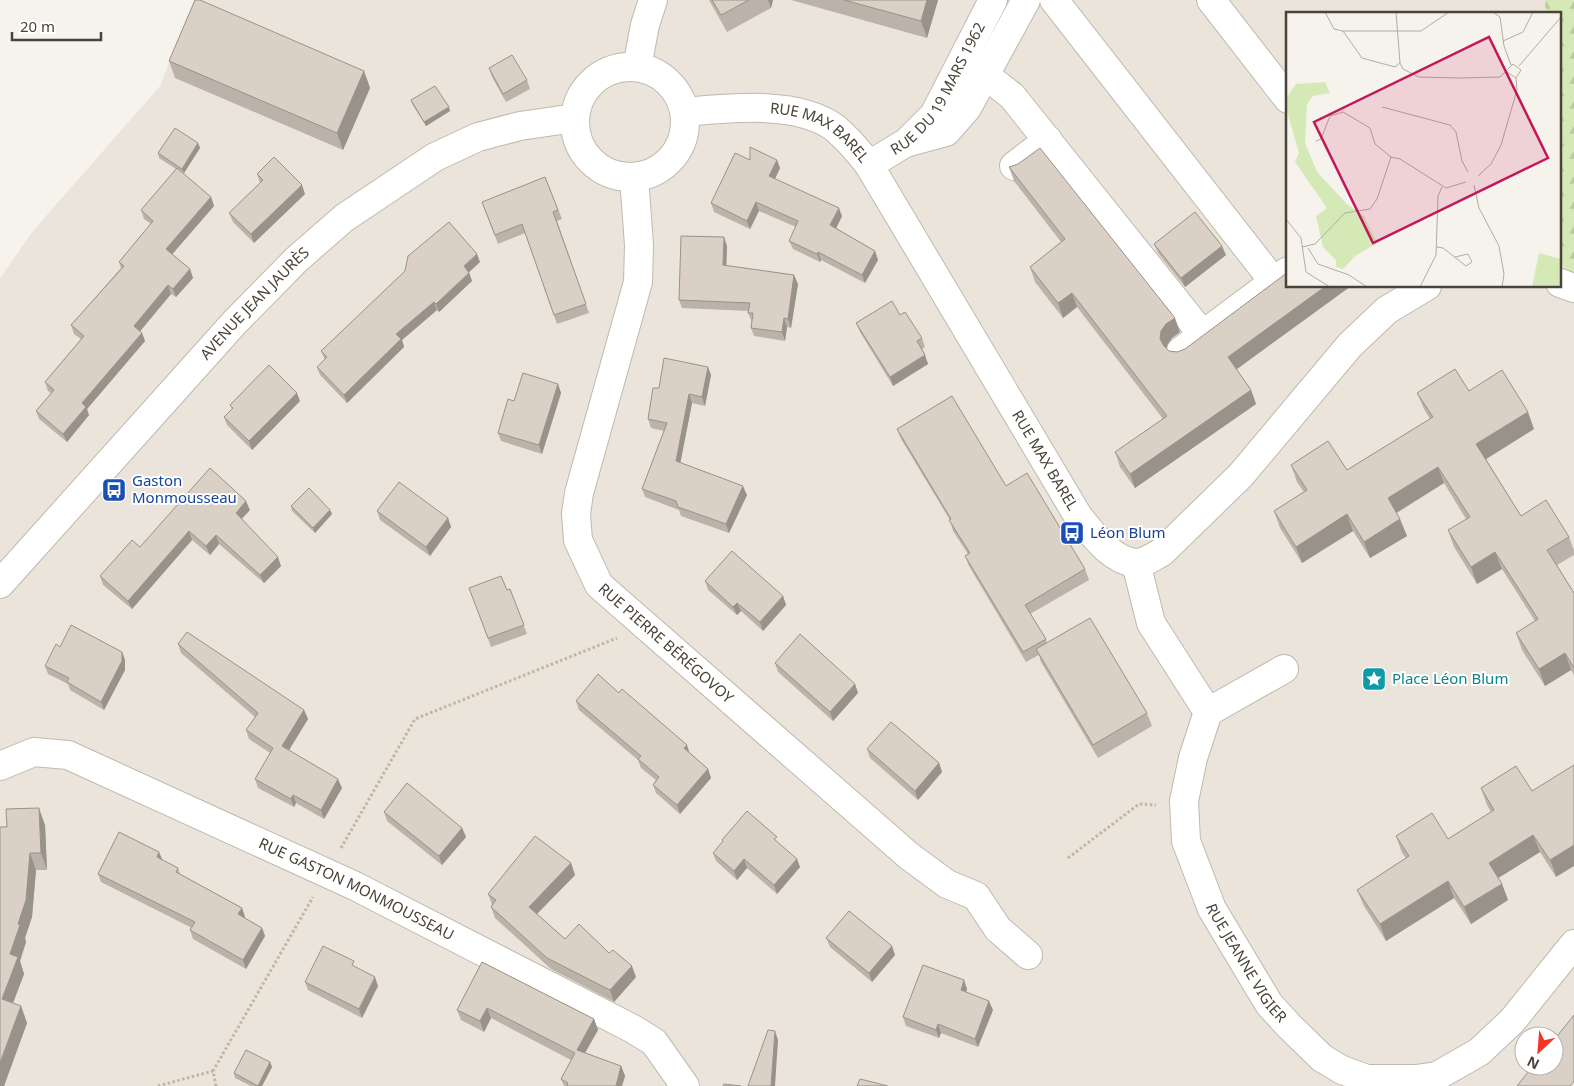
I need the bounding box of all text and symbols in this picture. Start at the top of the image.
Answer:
scale bar [12,10,101,42]
inset map [1286,12,1562,288]
text: 20 m [20,16,55,36]
street label: RUE DU 19 MARS 1962 [886,19,989,159]
street label: RUE MAX BAREL [769,97,874,166]
street label: AVENUE JEAN JAURÈS [195,242,313,363]
street label: RUE MAX BAREL [1008,406,1083,514]
place label: Gaston Monmousseau [132,470,237,507]
bus stop icon: Gaston Monmousseau [101,477,127,503]
bus stop icon: Léon Blum [1059,520,1085,546]
place label: Léon Blum [1090,522,1165,542]
street label: RUE PIERRE BÉRÉGOVOY [595,578,739,708]
place icon: Place Léon Blum [1361,666,1387,692]
place label: Place Léon Blum [1392,668,1508,688]
street label: RUE GASTON MONMOUSSEAU [256,832,458,944]
street label: RUE JEANNE VIGIER [1202,900,1292,1027]
north arrow [1514,1026,1564,1076]
text: N [1524,1052,1542,1074]

